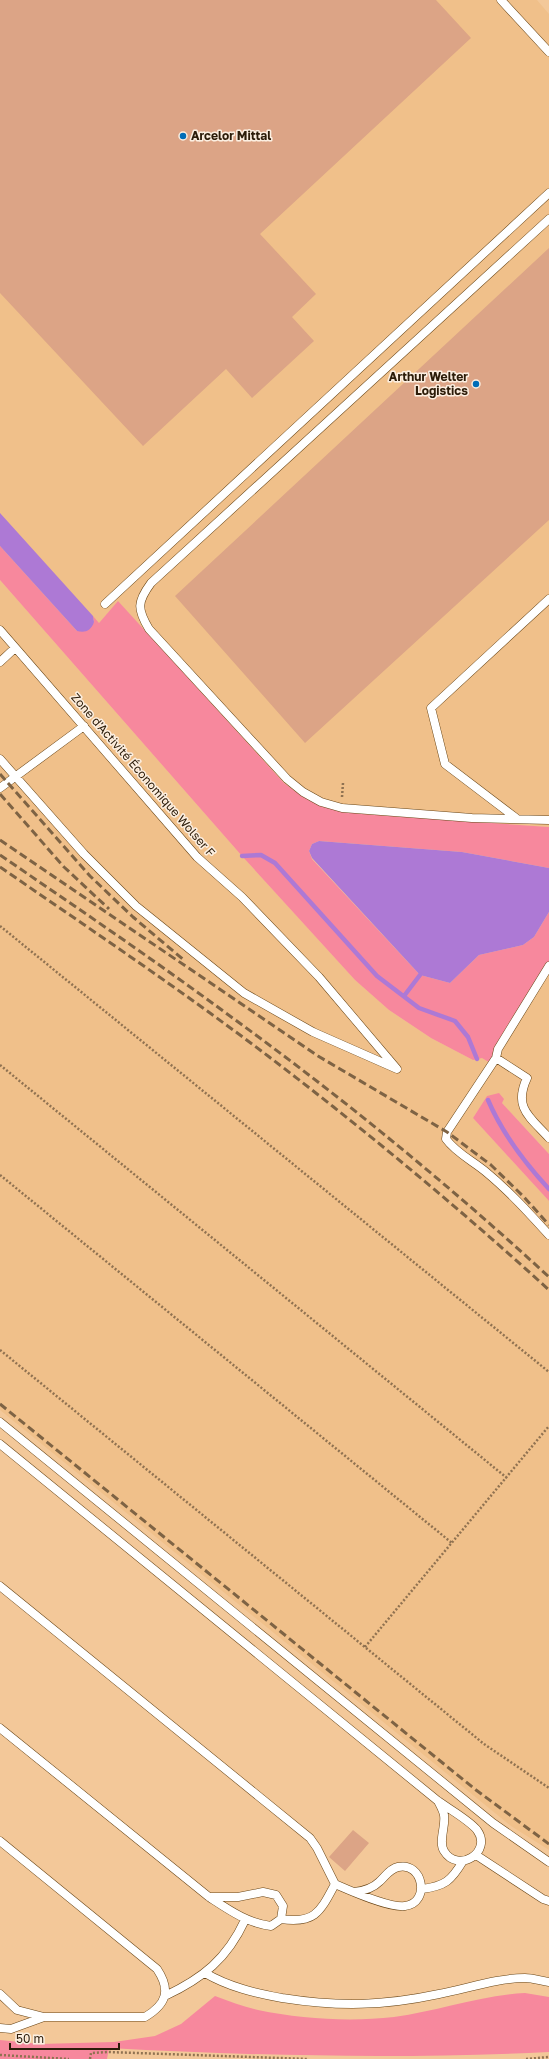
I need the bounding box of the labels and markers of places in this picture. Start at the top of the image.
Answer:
place label: Arcelor Mittal [191,128,271,143]
marker: Arcelor Mittal [178,131,188,141]
place label: Arthur Welter Logistics [389,369,468,398]
marker: Arthur Welter Logistics [471,379,481,389]

